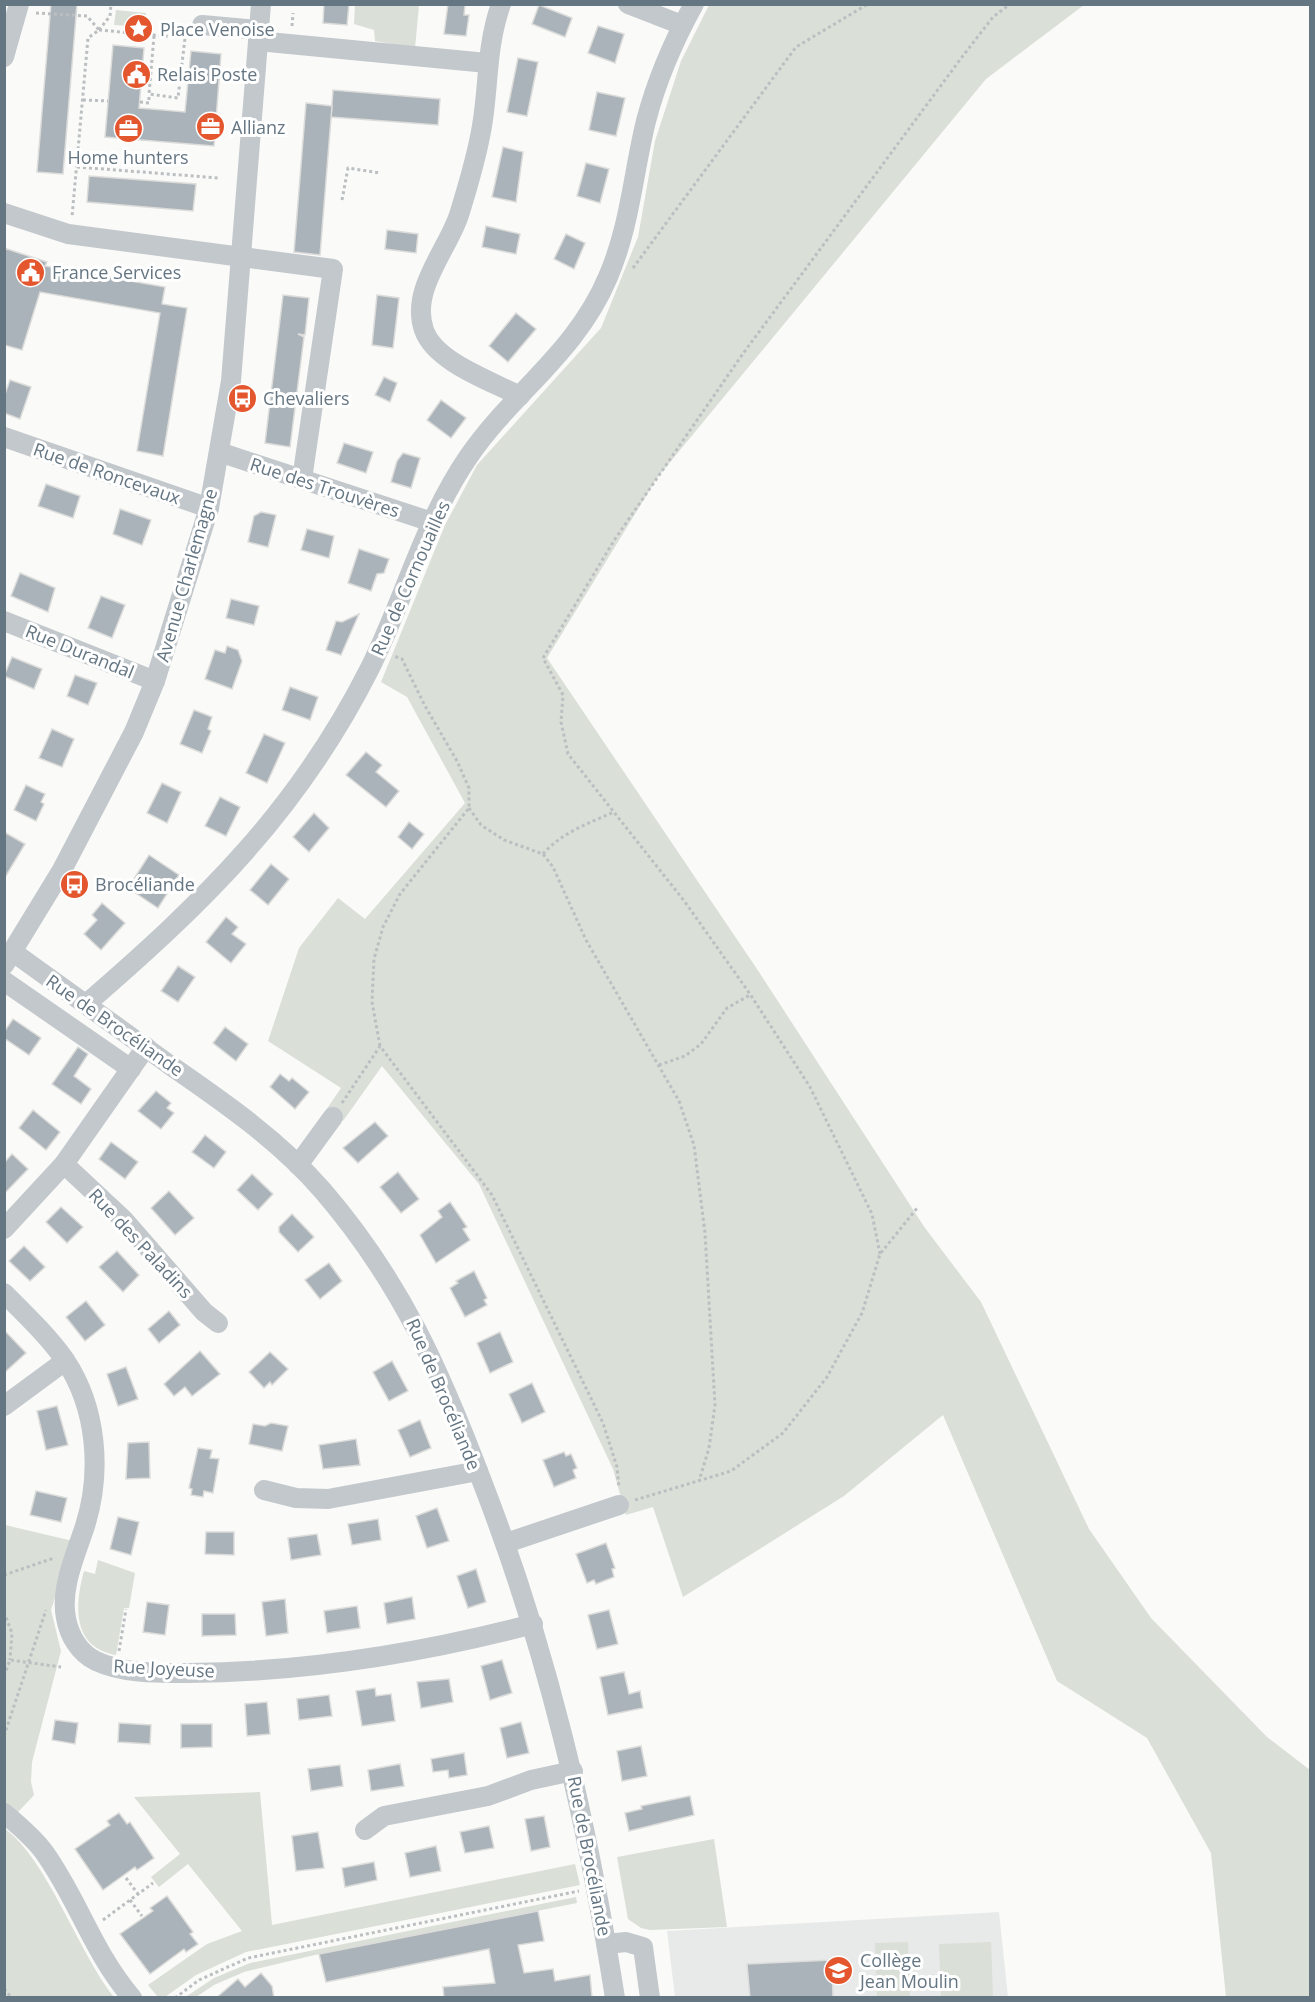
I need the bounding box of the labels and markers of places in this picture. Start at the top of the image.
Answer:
place icon: Place Venoise [123,13,155,45]
place label: Place Venoise [160,17,275,41]
public building icon: Relais Poste [120,58,152,90]
place label: Relais Poste [157,62,257,86]
office icon: Allianz [194,111,226,143]
office icon: Home hunters [112,112,144,144]
place label: Allianz [231,115,286,139]
place label: Home hunters [67,145,189,169]
public building icon: France Services [15,256,47,288]
place label: France Services [52,260,181,284]
bus stop icon: Chevaliers [226,382,258,414]
place label: Chevaliers [263,386,350,410]
bus stop icon: Brocéliande [58,868,90,900]
place label: Brocéliande [95,872,195,896]
place label: Collège Jean Moulin [858,1948,959,1993]
school or university icon: Collège Jean Moulin [823,1954,855,1986]

